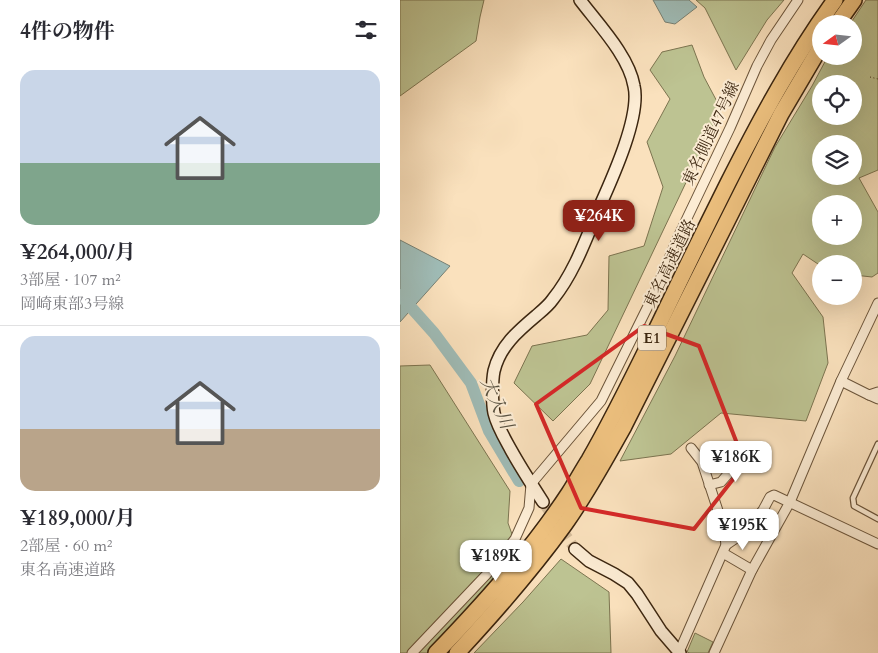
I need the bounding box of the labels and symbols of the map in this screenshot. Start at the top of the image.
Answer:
north arrow [812,15,862,65]
street label: 東名側道47号線 [677,78,745,189]
pin: ¥264K [564,200,634,242]
street label: 東名高速道路 [639,215,701,311]
road number: E1 [638,326,666,350]
water label: 大入川 [474,373,520,435]
pin: ¥186K [701,440,771,483]
pin: ¥195K [708,508,778,551]
pin: ¥189K [461,540,531,582]

